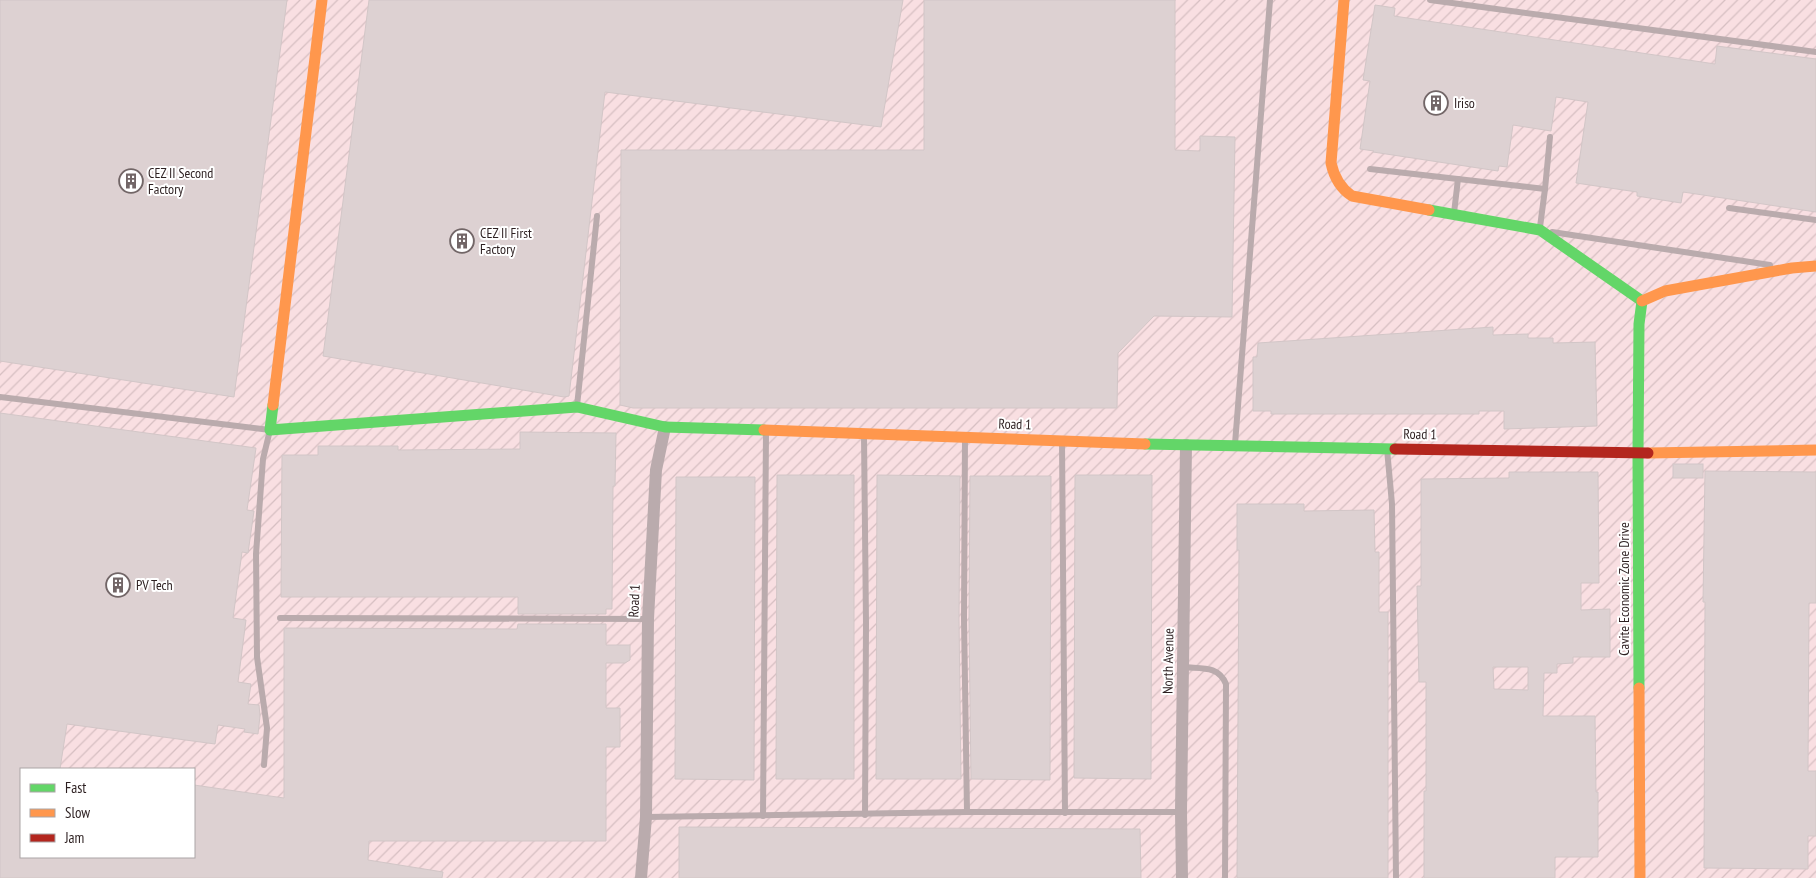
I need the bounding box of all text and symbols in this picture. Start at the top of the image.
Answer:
building icon: Iriso [1423,90,1449,116]
place label: Iriso [1454,94,1475,112]
place label: CEZ II Second Factory [148,164,213,198]
building icon: CEZ II Second Factory [118,168,144,194]
place label: CEZ II First Factory [480,224,532,258]
building icon: CEZ II First Factory [449,228,475,254]
street label: Road 1 [998,414,1032,434]
street label: Road 1 [1403,425,1437,443]
street label: Cavite Economic Zone Drive [1615,522,1633,656]
building icon: PV Tech [105,572,131,598]
place label: PV Tech [136,576,173,594]
street label: Road 1 [624,584,644,618]
street label: North Avenue [1158,628,1178,694]
legend [20,768,195,858]
text: Fast [65,778,86,797]
text: Slow [65,803,90,822]
text: Jam [64,828,84,847]

